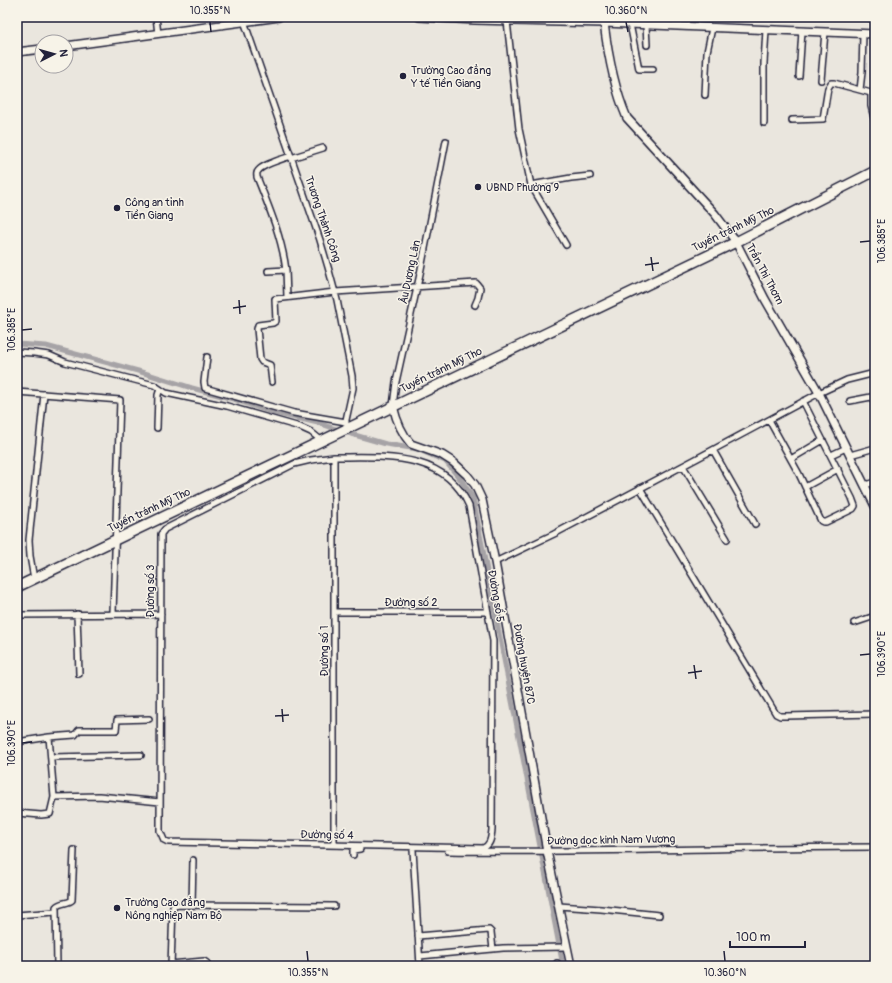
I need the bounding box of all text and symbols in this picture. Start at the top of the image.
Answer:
text: 10.355°N [190,5,230,17]
text: 10.360°N [605,5,647,17]
north arrow [34,34,74,74]
text: N [57,49,70,58]
place label: Trường Cao đẳng Y tế Tiền Giang [410,64,491,90]
marker: Trường Cao đẳng Y tế Tiền Giang [398,71,408,81]
street label: Trương Thành Công [302,174,344,264]
place label: UBND Phường 9 [486,181,560,194]
marker: UBND Phường 9 [473,182,483,192]
place label: Công an tỉnh Tiền Giang [125,196,184,222]
marker: Công an tỉnh Tiền Giang [112,203,122,213]
street label: Tuyến tránh Mỹ Tho [690,203,776,255]
text: 106.385°E [876,219,888,263]
street label: Âu Dương Lân [397,239,423,305]
street label: Trần Thị Thơm [743,241,788,307]
text: 106.385°E [6,308,18,352]
street label: Tuyến tránh Mỹ Tho [398,344,484,396]
street label: Tuyến tránh Mỹ Tho [106,485,193,535]
street label: Đường số 3 [144,565,157,617]
street label: Đường số 5 [485,569,507,623]
street label: Đường số 2 [385,596,437,609]
street label: Đường huyện 87C [511,623,538,705]
street label: Đường số 1 [318,625,331,677]
text: 106.390°E [876,631,888,677]
text: 106.390°E [6,720,18,766]
street label: Đường số 4 [300,828,354,842]
street label: Đường dọc kinh Nam Vương [547,832,676,848]
place label: Trường Cao đẳng Nông nghiệp Nam Bộ [125,896,222,922]
marker: Trường Cao đẳng Nông nghiệp Nam Bộ [112,903,122,913]
scale bar [730,923,805,949]
text: 100 m [736,930,771,945]
text: 10.355°N [288,967,328,979]
text: 10.360°N [704,967,746,979]

